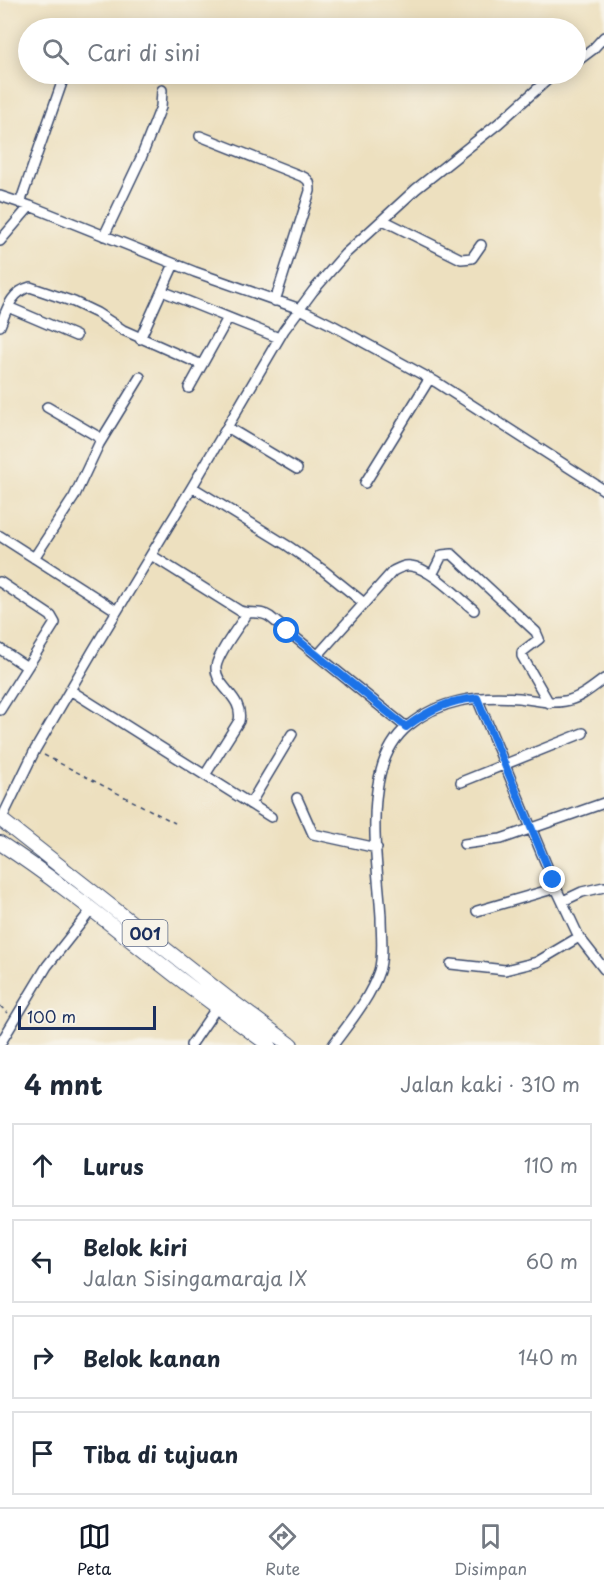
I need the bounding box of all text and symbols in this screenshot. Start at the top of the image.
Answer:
search box [18,18,586,84]
icon: search [39,35,72,68]
text: Cari di sini [87,35,200,68]
route start [273,617,299,643]
route end [539,866,565,892]
road number: 001 [122,920,168,946]
scale bar [18,1003,156,1030]
text: 100 m [27,1004,76,1028]
text: 4 mnt [24,1065,103,1104]
text: Jalan kaki · 310 m [400,1069,580,1099]
icon: ahead [26,1149,59,1182]
text: Lurus [83,1149,144,1182]
text: 110 m [524,1150,578,1180]
text: Belok kiri [83,1230,187,1263]
icon: left [26,1245,59,1278]
text: 60 m [526,1246,578,1276]
text: Jalan Sisingamaraja IX [83,1263,307,1293]
icon: right [26,1341,59,1374]
text: Belok kanan [83,1341,220,1374]
text: 140 m [518,1342,578,1372]
icon: arrive [26,1437,59,1470]
text: Tiba di tujuan [83,1437,238,1470]
tab: Peta [77,1520,111,1580]
tab: Rute [265,1520,300,1580]
tab: Disimpan [454,1520,527,1580]

